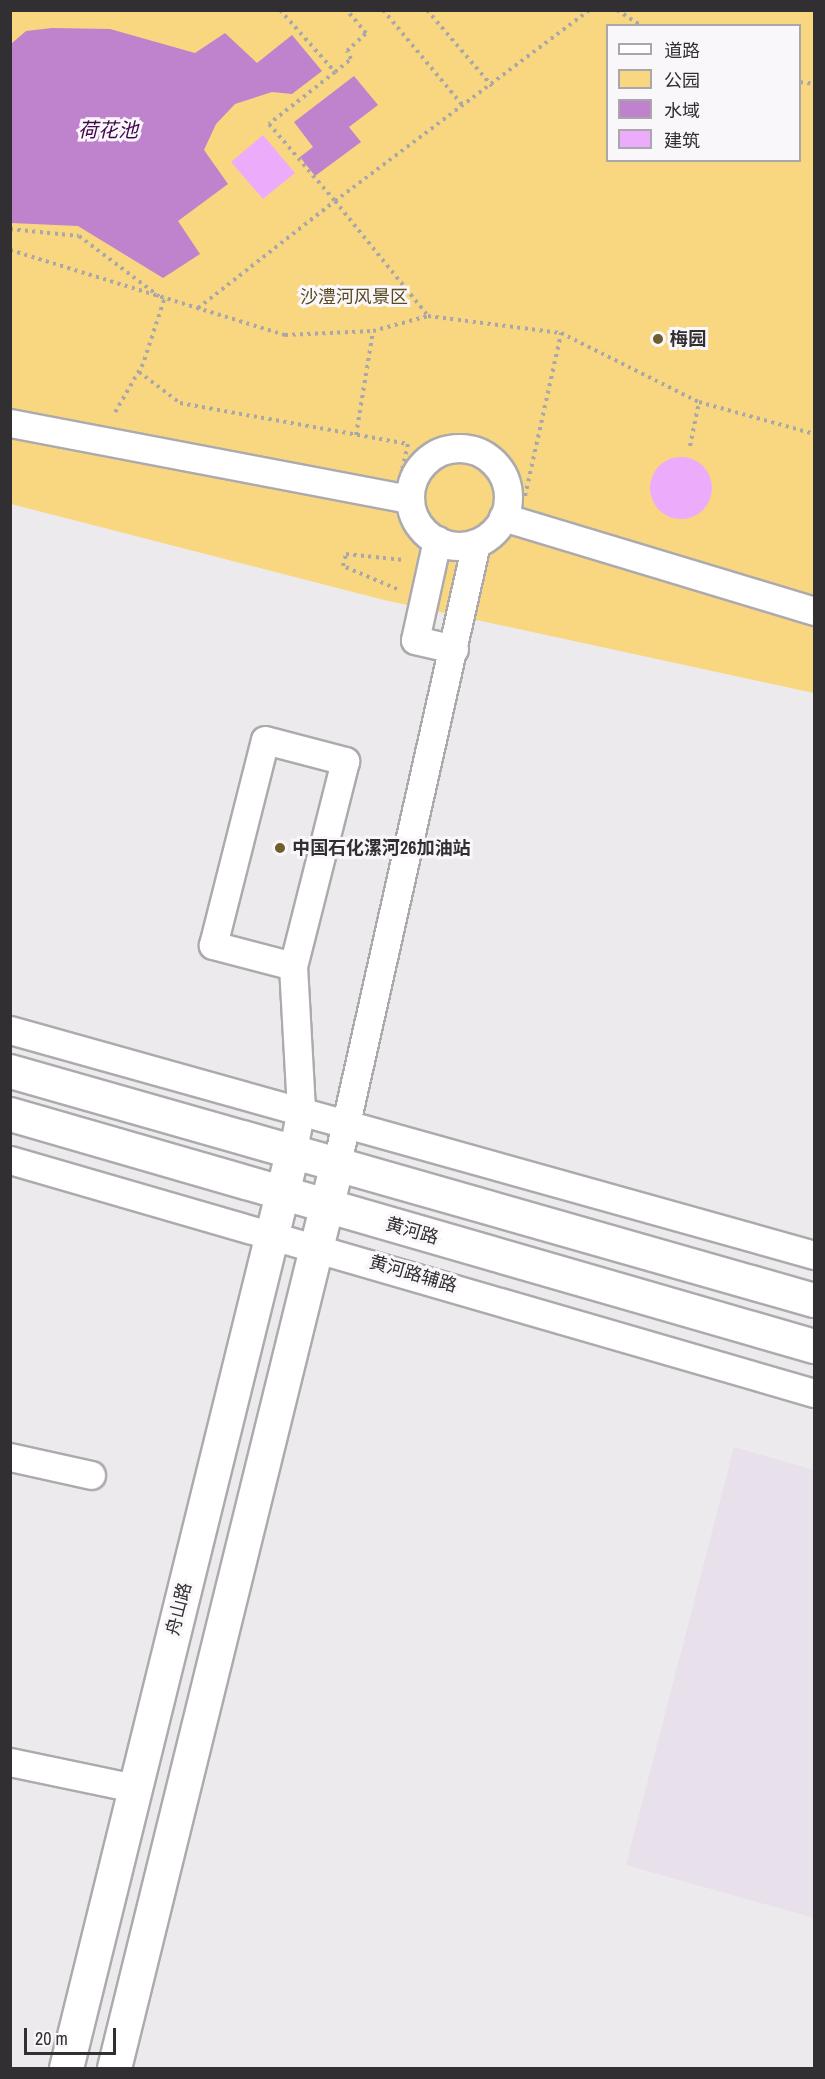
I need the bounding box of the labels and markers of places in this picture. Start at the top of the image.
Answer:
place label: 梅园 [670,328,706,350]
marker: 梅园 [651,332,665,346]
place label: 中国石化漯河26加油站 [292,837,470,859]
marker: 中国石化漯河26加油站 [273,841,287,855]

